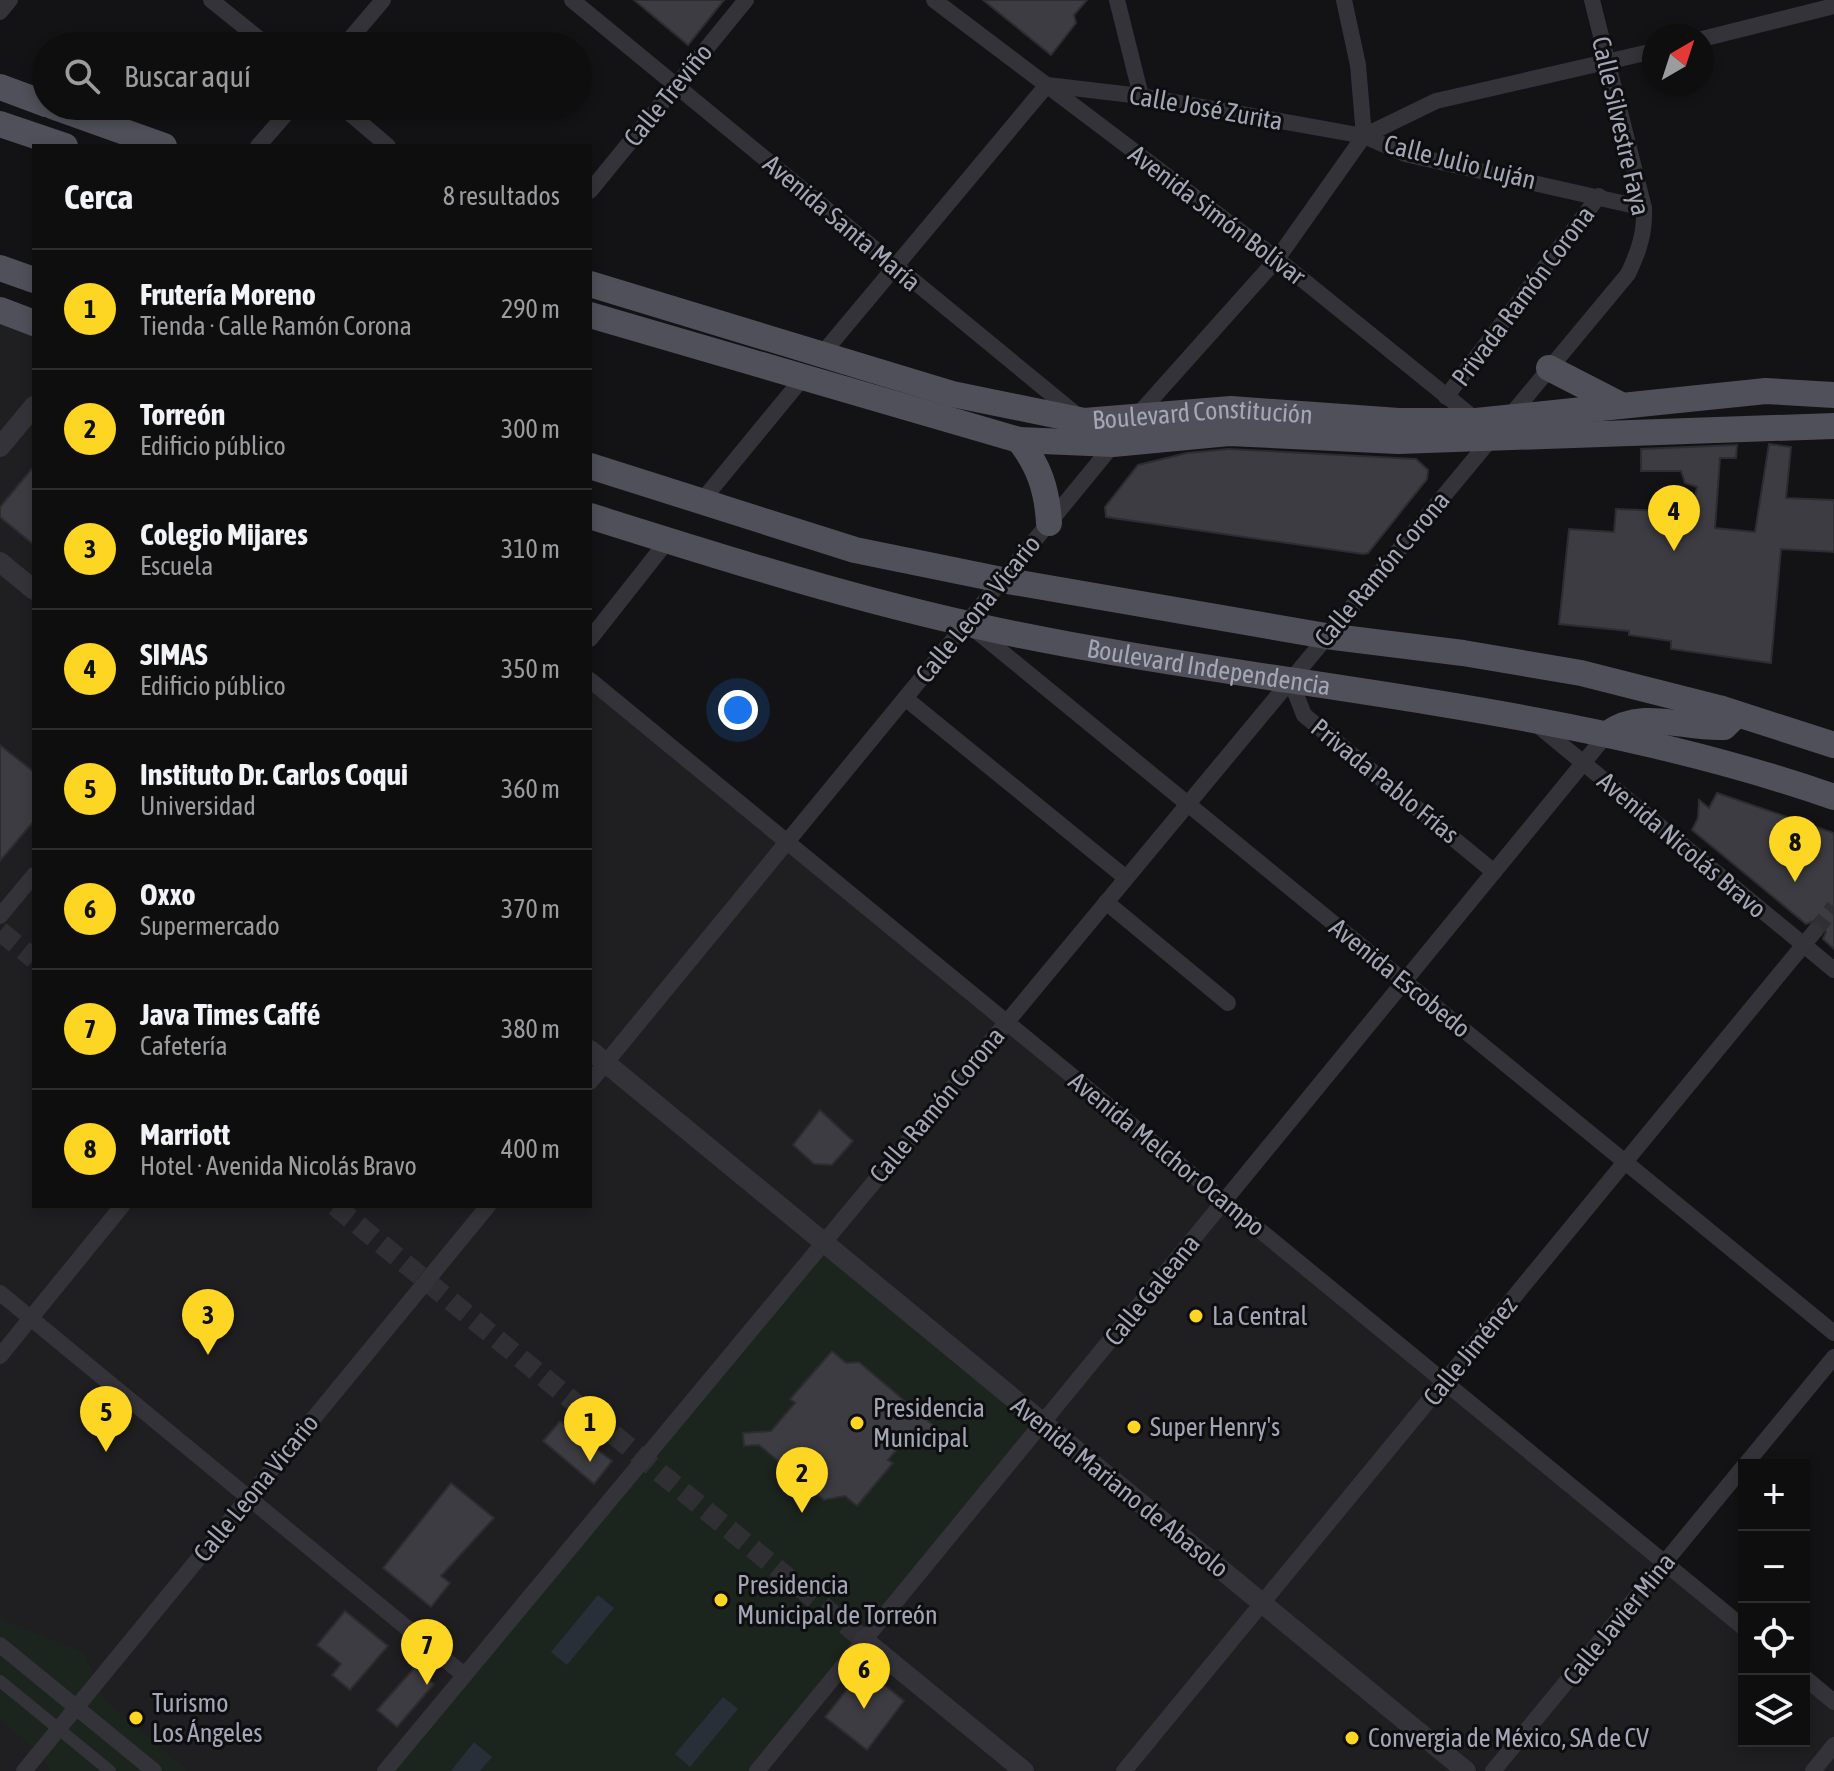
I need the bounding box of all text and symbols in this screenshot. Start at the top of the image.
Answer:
north arrow [1642,24,1714,96]
search box [32,32,592,120]
street label: Calle Silvestre Faya [1586,34,1656,218]
street label: Calle Treviño [618,38,718,152]
icon: search [60,54,104,98]
text: Buscar aquí [124,59,251,93]
street label: Calle José Zurita [1127,80,1285,136]
street label: Calle Julio Luján [1381,129,1539,195]
street label: Avenida Simón Bolívar [1123,139,1311,291]
street label: Avenida Santa María [757,149,927,297]
text: Cerca [64,177,133,216]
text: 8 resultados [443,181,560,211]
street label: Privada Ramón Corona [1446,200,1600,392]
text: Frutería Moreno [140,277,316,311]
text: 1 [84,294,96,324]
text: 290 m [501,294,560,324]
text: Tienda · Calle Ramón Corona [140,311,412,341]
street label: Boulevard Constitución [1091,394,1314,435]
text: Torreón [140,397,225,431]
text: 2 [84,414,96,444]
text: 300 m [501,414,560,444]
text: Edificio público [140,431,286,461]
street label: Calle Ramón Corona [1308,485,1456,653]
pin: 4 [1648,485,1700,551]
text: Colegio Mijares [140,517,308,551]
street label: Calle Leona Vicario [909,529,1047,689]
text: 3 [84,534,96,564]
text: 310 m [501,534,560,564]
text: Escuela [140,551,213,581]
street label: Boulevard Independencia [1085,633,1333,701]
text: SIMAS [140,637,208,671]
text: 4 [84,654,96,684]
text: 350 m [501,654,560,684]
text: Edificio público [140,671,286,701]
your location [718,690,758,730]
street label: Privada Pablo Frías [1305,712,1465,850]
text: Instituto Dr. Carlos Coqui [140,757,408,791]
street label: Avenida Nicolás Bravo [1592,766,1772,924]
text: 5 [84,774,96,804]
text: 360 m [501,774,560,804]
text: Universidad [140,791,256,821]
pin: 8 [1769,816,1821,882]
text: Oxxo [140,877,196,911]
text: 6 [84,894,96,924]
text: 370 m [501,894,560,924]
text: Supermercado [140,911,280,941]
street label: Avenida Escobedo [1324,912,1476,1044]
text: Java Times Caffé [140,997,320,1031]
text: 7 [84,1014,96,1044]
text: 380 m [501,1014,560,1044]
street label: Calle Ramón Corona [863,1021,1011,1189]
text: Cafetería [140,1031,228,1061]
street label: Avenida Melchor Ocampo [1063,1066,1271,1242]
text: Marriott [140,1117,230,1151]
text: 8 [84,1134,96,1164]
text: 400 m [501,1134,560,1164]
text: Hotel · Avenida Nicolás Bravo [140,1151,417,1181]
street label: Calle Galeana [1098,1229,1206,1351]
pin: 3 [182,1289,234,1355]
street label: Calle Jiménez [1417,1291,1523,1411]
place label: La Central [1212,1301,1308,1331]
marker: La Central [1187,1307,1205,1325]
pin: 5 [80,1386,132,1452]
street label: Avenida Mariano de Abasolo [1006,1390,1234,1584]
place label: Presidencia Municipal [873,1393,985,1453]
pin: 1 [564,1396,616,1462]
street label: Calle Leona Vicario [187,1408,325,1568]
place label: Super Henry's [1150,1412,1280,1442]
marker: Presidencia Municipal [848,1414,866,1432]
marker: Super Henry's [1125,1418,1143,1436]
pin: 2 [776,1447,828,1513]
map controls [1738,1459,1810,1747]
button: + [1738,1459,1810,1531]
button: − [1738,1531,1810,1603]
street label: Calle Javier Mina [1557,1547,1681,1691]
place label: Presidencia Municipal de Torreón [737,1570,938,1630]
marker: Presidencia Municipal de Torreón [712,1591,730,1609]
button: locate [1738,1603,1810,1675]
pin: 7 [401,1619,453,1685]
pin: 6 [838,1643,890,1709]
button: layers [1738,1675,1810,1747]
place label: Turismo Los Ángeles [152,1688,262,1748]
marker: Turismo Los Ángeles [127,1709,145,1727]
place label: Convergia de México, SA de CV [1368,1723,1649,1753]
marker: Convergia de México, SA de CV [1343,1729,1361,1747]

